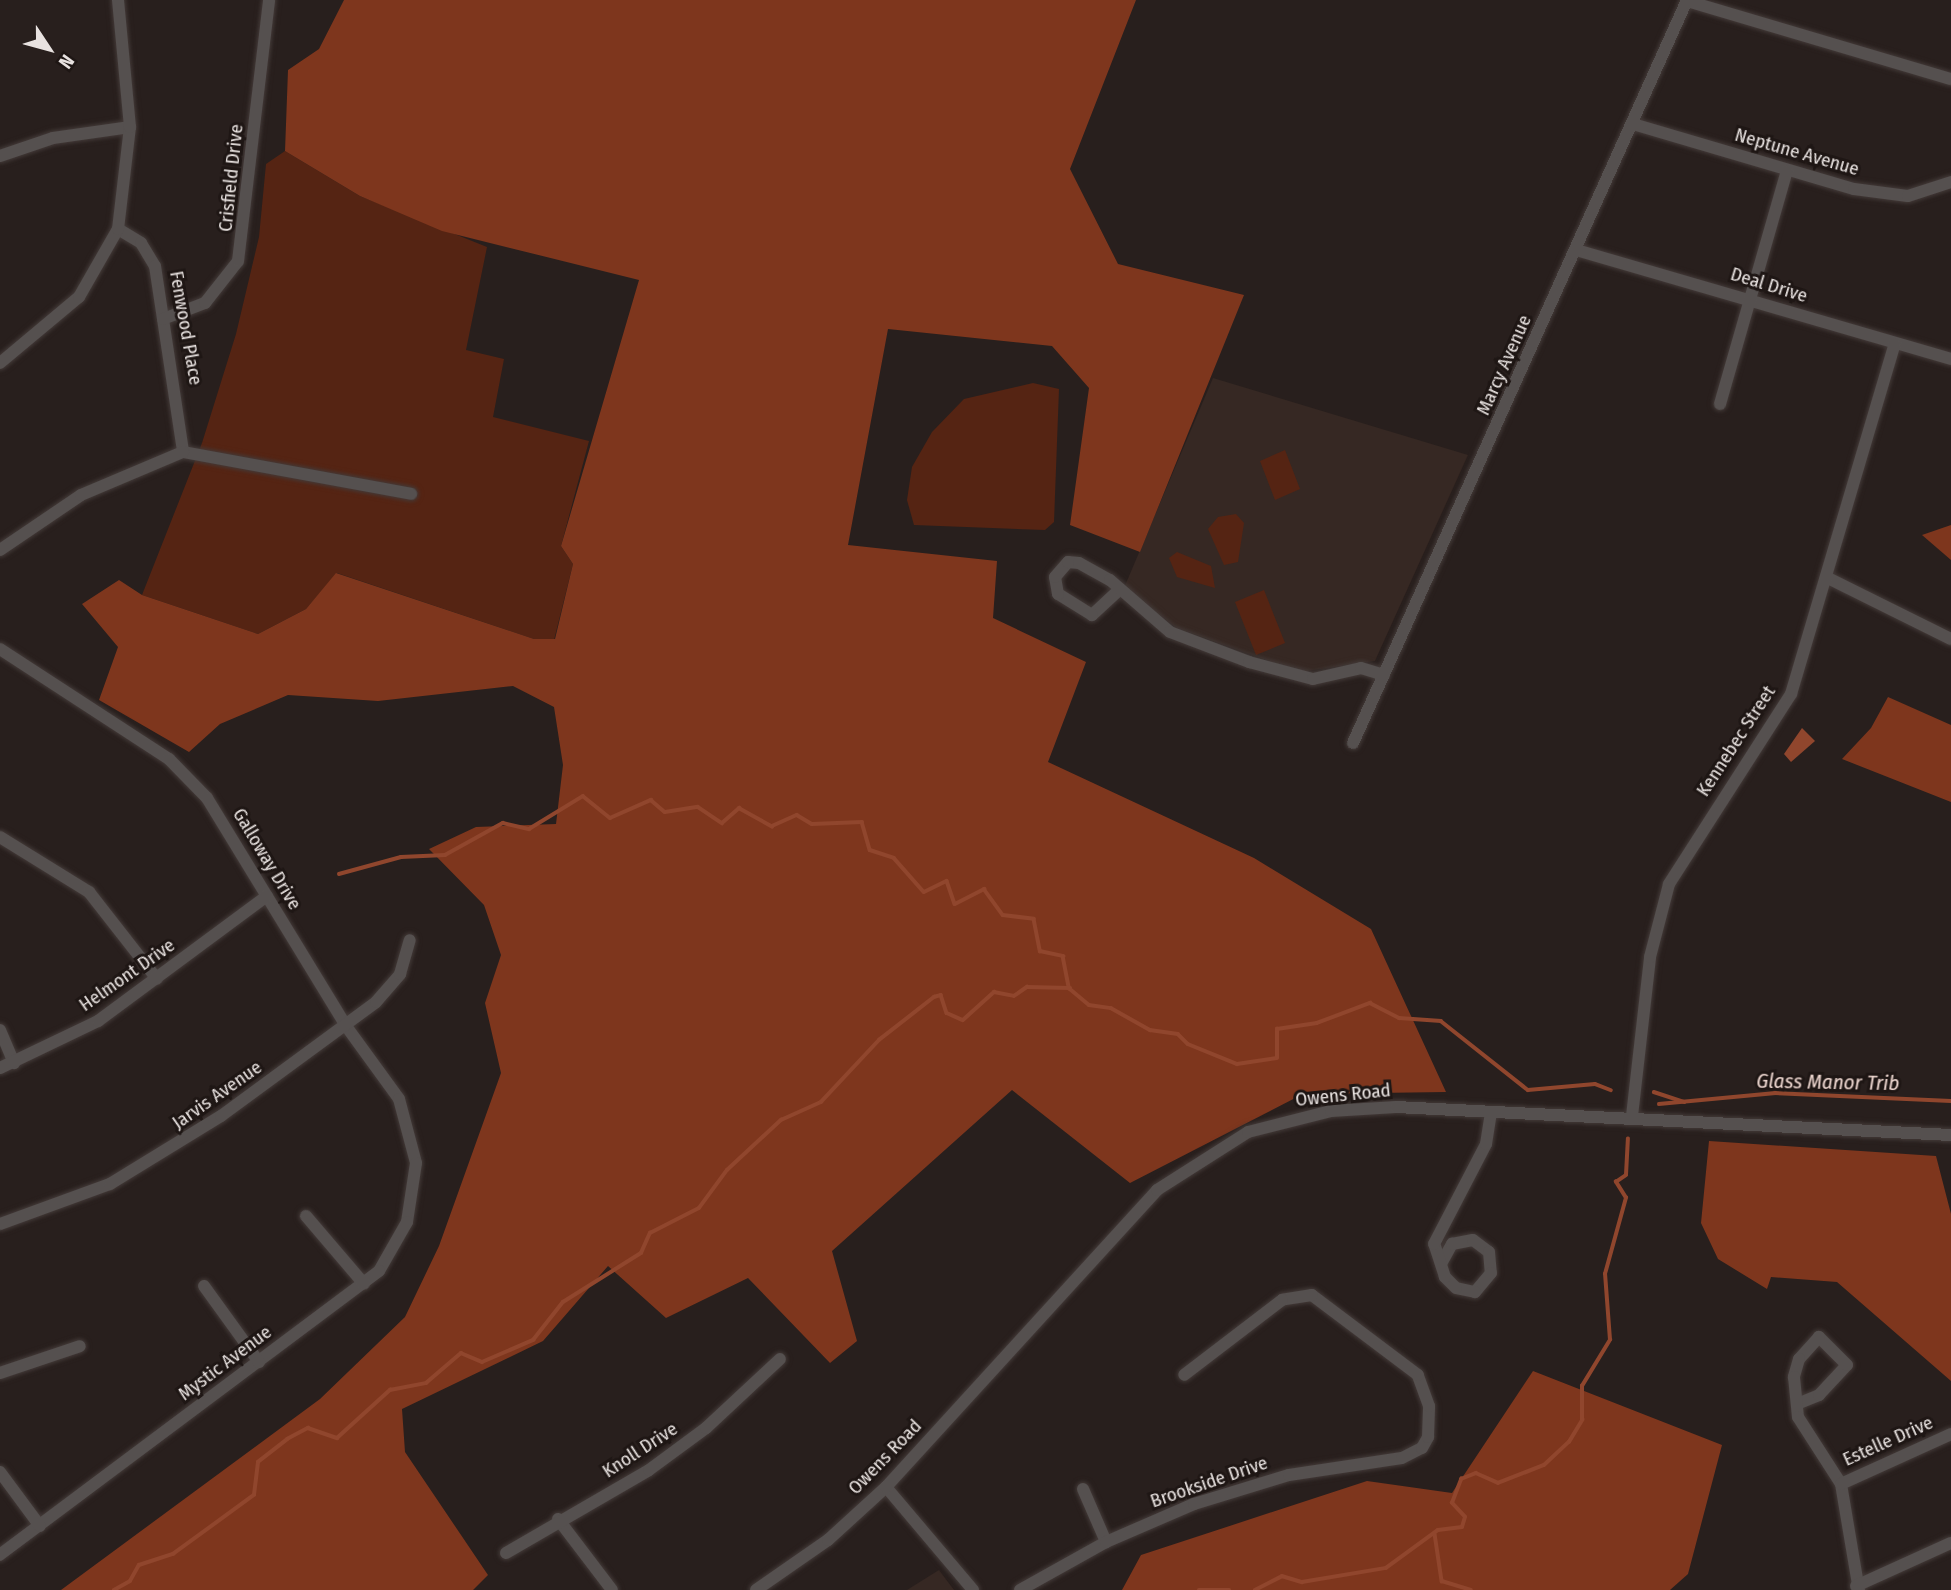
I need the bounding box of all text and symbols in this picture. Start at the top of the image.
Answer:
north arrow [14,14,84,84]
text: N [54,50,79,73]
street label: Crisfield Drive [214,123,248,233]
street label: Neptune Avenue [1732,123,1862,181]
street label: Deal Drive [1728,263,1810,307]
street label: Fenwood Place [165,269,207,387]
street label: Marcy Avenue [1472,311,1536,419]
street label: Kennebec Street [1692,681,1780,801]
street label: Galloway Drive [228,804,306,914]
street label: Helmont Drive [75,934,179,1016]
street label: Jarvis Avenue [168,1056,266,1134]
water label: Glass Manor Trib [1756,1068,1900,1096]
street label: Owens Road [1294,1079,1392,1111]
street label: Mystic Avenue [174,1321,276,1405]
street label: Estelle Drive [1839,1411,1937,1471]
street label: Owens Road [844,1415,926,1499]
street label: Knoll Drive [598,1417,682,1483]
street label: Brookside Drive [1147,1451,1271,1513]

